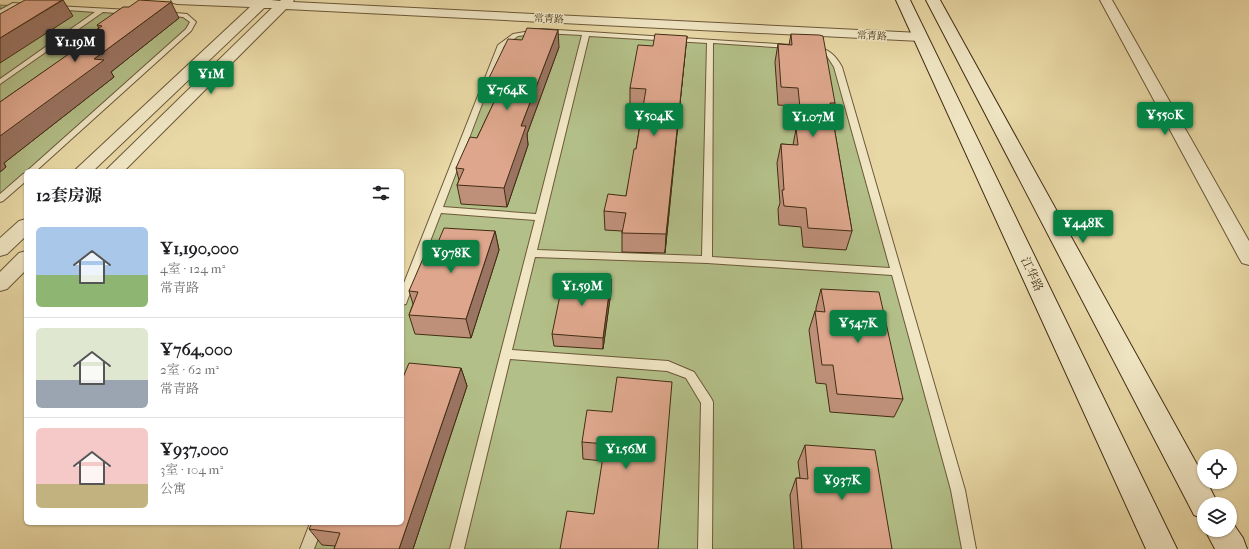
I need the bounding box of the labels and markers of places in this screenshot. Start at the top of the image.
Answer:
pin: ¥1.19M [42,29,108,63]
pin: ¥1M [192,61,230,95]
pin: ¥764K [479,77,535,111]
pin: ¥550K [1137,102,1193,136]
pin: ¥504K [626,103,682,137]
pin: ¥1.07M [780,104,846,138]
pin: ¥448K [1055,210,1111,244]
pin: ¥978K [423,240,479,274]
pin: ¥1.59M [549,273,615,307]
pin: ¥547K [830,310,886,344]
pin: ¥1.56M [593,436,659,470]
pin: ¥937K [814,467,870,501]

